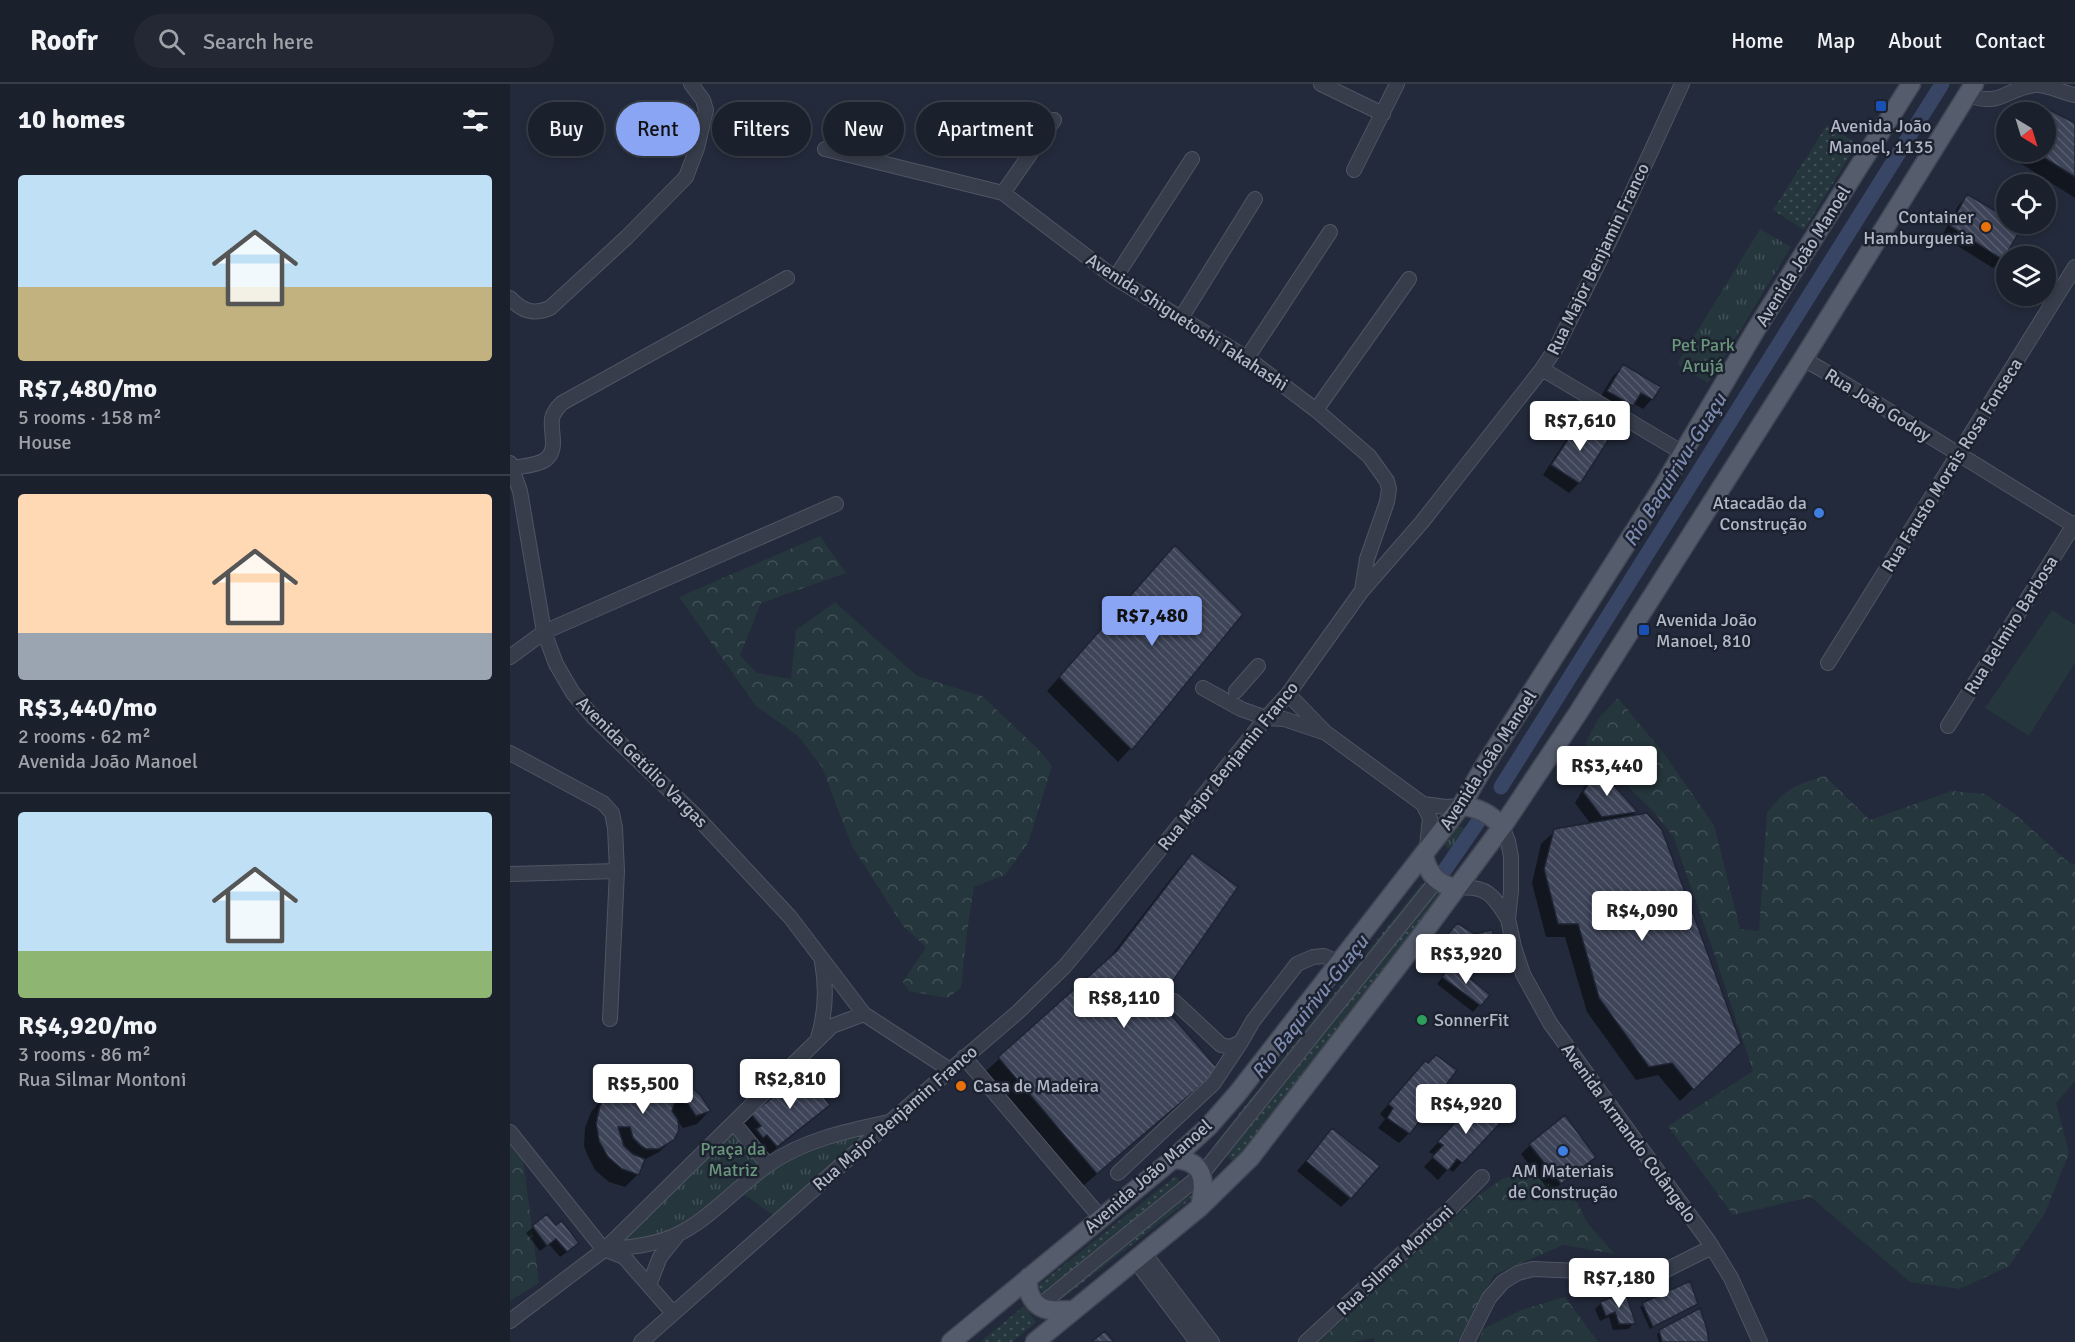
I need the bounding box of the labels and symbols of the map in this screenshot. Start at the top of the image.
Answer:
marker: Avenida João Manoel, 1135 [1874,99,1888,113]
north arrow [1996,102,2056,162]
place label: Avenida João Manoel, 1135 [1829,115,1933,158]
street label: Rua Major Benjamin Franco [1542,159,1654,359]
street label: Avenida João Manoel [1751,181,1855,331]
place label: Container Hamburgueria [1863,206,1974,249]
marker: Container Hamburgueria [1979,220,1993,234]
street label: Avenida Shiguetoshi Takahashi [1082,248,1292,396]
park label: Pet Park Arujá [1671,334,1735,377]
street label: Rua Fausto Morais Rosa Fonseca [1877,354,2027,576]
street label: Rua João Godoy [1821,364,1936,447]
water label: Rio Baquirivu-Guaçu [1618,388,1733,551]
pin: R$7,610 [1525,401,1635,452]
place label: Atacadão da Construção [1713,492,1807,535]
marker: Atacadão da Construção [1812,506,1826,520]
street label: Rua Belmiro Barbosa [1959,551,2063,699]
pin: R$7,480 [1097,596,1207,647]
place label: Avenida João Manoel, 810 [1656,609,1757,652]
marker: Avenida João Manoel, 810 [1637,623,1651,637]
street label: Rua Major Benjamin Franco [1153,677,1303,855]
street label: Avenida João Manoel [1435,686,1541,834]
street label: Avenida Getúlio Vargas [572,692,712,832]
pin: R$3,440 [1552,746,1662,797]
pin: R$4,090 [1587,891,1697,942]
water label: Rio Baquirivu-Guaçu [1246,929,1375,1084]
pin: R$3,920 [1411,934,1521,985]
pin: R$8,110 [1069,978,1179,1029]
place label: SonnerFit [1434,1009,1509,1031]
marker: SonnerFit [1415,1013,1429,1027]
street label: Avenida Armando Colângelo [1557,1039,1701,1227]
street label: Rua Major Benjamin Franco [808,1040,982,1196]
pin: R$2,810 [735,1059,845,1110]
pin: R$5,500 [588,1064,698,1115]
place label: Casa de Madeira [973,1075,1099,1097]
marker: Casa de Madeira [954,1079,968,1093]
pin: R$4,920 [1411,1084,1521,1135]
street label: Avenida João Manoel [1080,1115,1216,1237]
park label: Praça da Matriz [700,1138,766,1181]
marker: AM Materiais de Construção [1556,1144,1570,1158]
place label: AM Materiais de Construção [1508,1160,1618,1203]
street label: Rua Silmar Montoni [1332,1200,1458,1320]
pin: R$7,180 [1564,1258,1674,1309]

